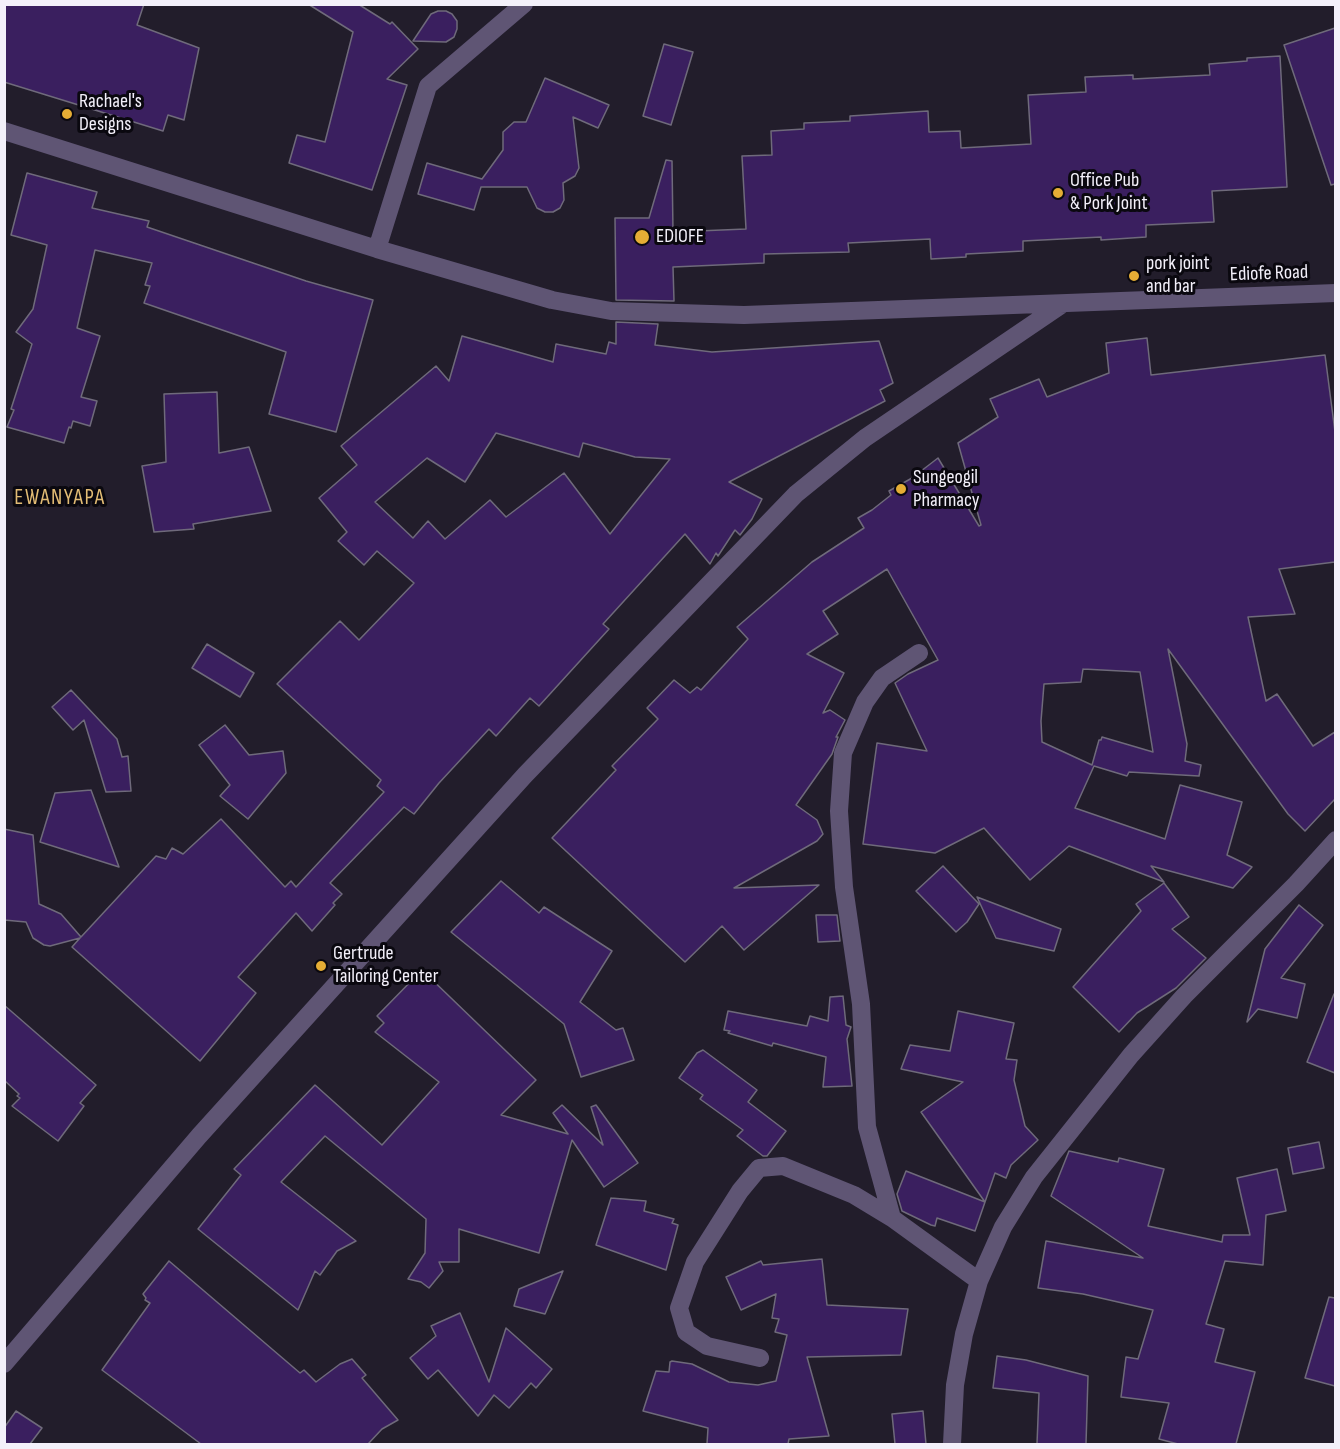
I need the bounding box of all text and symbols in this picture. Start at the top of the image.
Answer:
place label: Rachael's Designs [79,90,142,137]
marker: Rachael's Designs [60,107,74,121]
place label: Office Pub & Pork Joint [1070,169,1147,216]
marker: Office Pub & Pork Joint [1051,186,1065,200]
place label: EDIOFE [656,225,704,249]
marker: EDIOFE [633,228,651,246]
place label: pork joint and bar [1146,252,1210,299]
street label: Ediofe Road [1229,261,1309,287]
marker: pork joint and bar [1127,269,1141,283]
place label: Sungeogil Pharmacy [913,466,980,513]
marker: Sungeogil Pharmacy [894,482,908,496]
district label: EWANYAPA [14,485,106,511]
place label: Gertrude Tailoring Center [333,942,438,989]
marker: Gertrude Tailoring Center [314,959,328,973]

